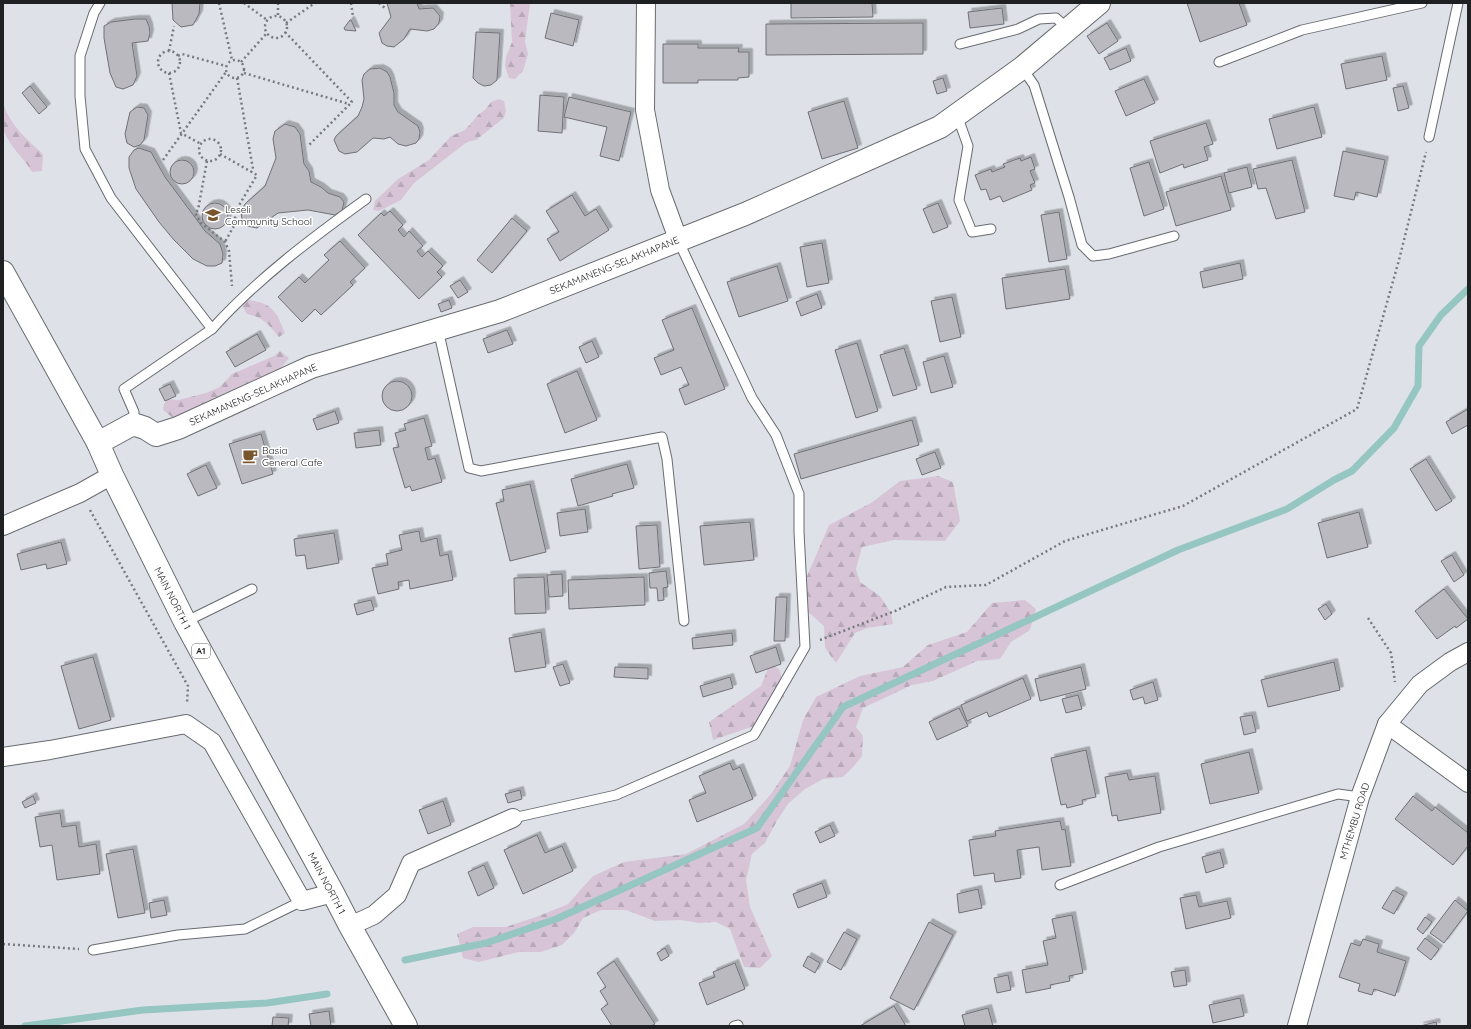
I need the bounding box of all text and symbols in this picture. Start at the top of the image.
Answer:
place label: Leseli Community School [225,203,312,228]
school or university icon: Leseli Community School [204,206,222,224]
street label: SEKAMANENG-SELAKHAPANE [547,233,681,297]
street label: SEKAMANENG-SELAKHAPANE [187,360,320,429]
place label: Basia General Cafe [262,444,323,469]
cafe icon: Basia General Cafe [241,447,259,465]
street label: MAIN NORTH 1 [151,565,194,632]
road number: A1 [192,644,210,658]
street label: MTHEMBU ROAD [1337,781,1372,861]
street label: MAIN NORTH 1 [305,850,348,916]

